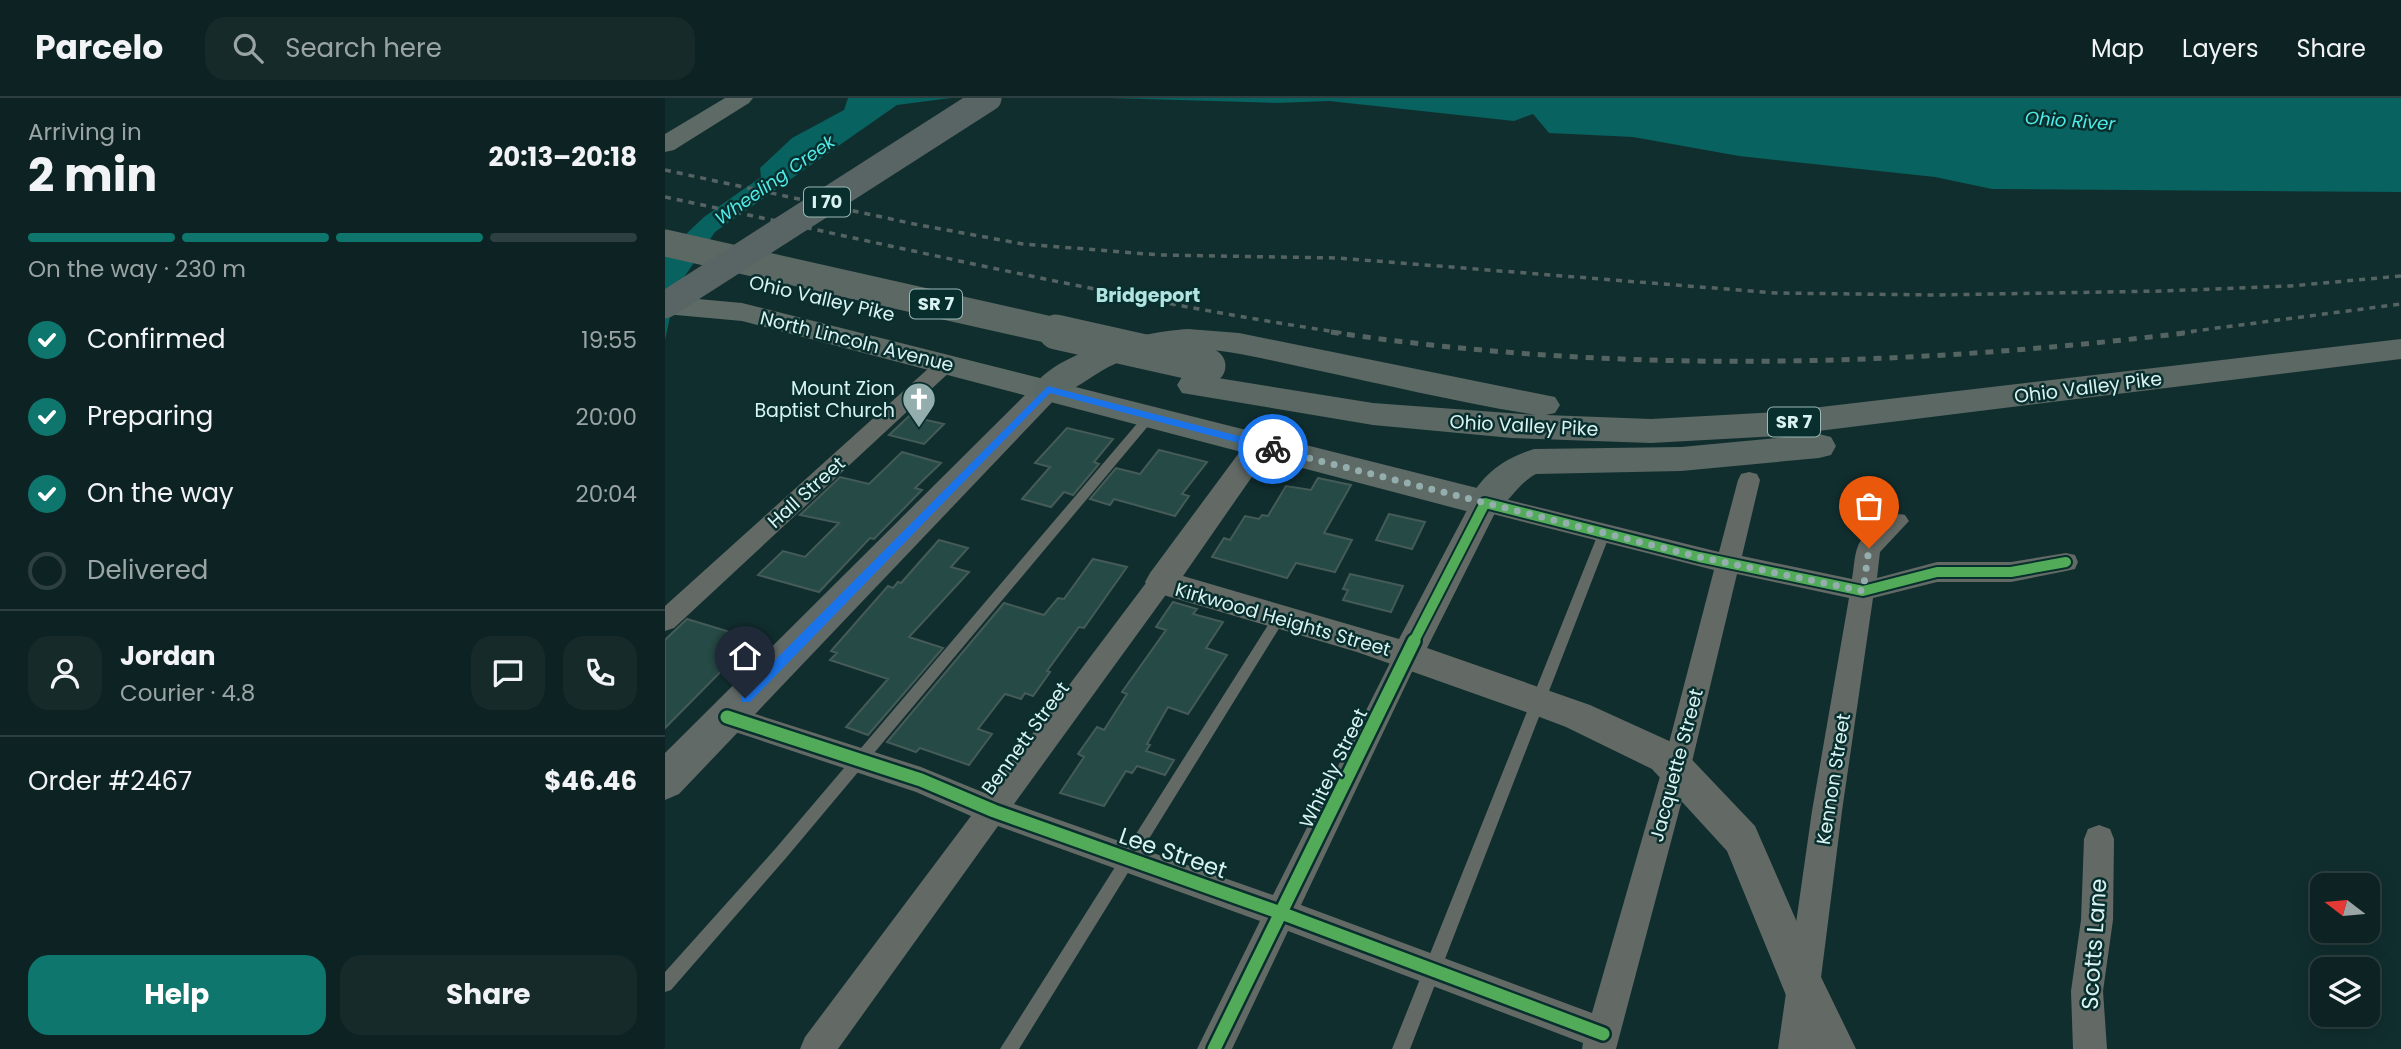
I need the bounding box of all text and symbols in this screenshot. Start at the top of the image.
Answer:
search box [205,17,695,80]
text: Parcelo [35,24,163,71]
icon: search [229,29,267,67]
text: Search here [285,30,442,66]
text: Map [2091,32,2144,65]
text: Layers [2182,32,2258,65]
text: Share [2296,32,2366,65]
water label: Ohio River [2024,105,2117,136]
text: Arriving in [28,116,142,148]
water label: Wheeling Creek [710,128,840,230]
text: 20:13–20:18 [488,139,637,175]
text: 2 min [28,143,157,207]
road number: I 70 [804,188,850,217]
text: On the way · 230 m [28,253,246,285]
street label: Ohio Valley Pike [746,269,897,328]
district label: Bridgeport [1096,282,1201,309]
road number: SR 7 [910,289,962,318]
street label: North Lincoln Avenue [757,304,957,379]
icon: check [28,321,66,359]
text: Confirmed [87,321,225,357]
text: 19:55 [581,324,637,356]
street label: Ohio Valley Pike [2013,365,2164,410]
place label: Mount Zion Baptist Church [754,375,895,424]
church icon: Mount Zion Baptist Church [900,380,938,429]
icon: check [28,398,66,436]
text: Preparing [87,398,213,434]
text: 20:00 [576,401,637,433]
street label: Ohio Valley Pike [1449,408,1599,443]
road number: SR 7 [1768,408,1820,436]
courier [1238,414,1308,484]
icon: bike [1254,430,1292,468]
street label: Hall Street [762,450,851,535]
icon: check [28,475,66,513]
text: On the way [87,475,234,511]
pin [1839,476,1899,548]
text: 20:04 [576,478,637,510]
icon: bag [1850,487,1888,525]
text: Delivered [87,552,208,588]
street label: Kirkwood Heights Street [1172,576,1394,663]
pin [715,626,775,698]
button: person [28,636,102,710]
button: chat [471,636,545,710]
button: phone [563,636,637,710]
icon: home [726,637,764,675]
text: Jordan [120,638,216,674]
street label: Bennett Street [975,676,1076,800]
text: Courier · 4.8 [120,677,255,709]
street label: Jacquette Street [1643,685,1710,845]
street label: Whitely Street [1293,704,1374,833]
street label: Kennon Street [1810,711,1857,847]
text: Order #2467 [28,763,192,799]
text: $46.46 [544,763,637,799]
street label: Lee Street [1115,820,1231,886]
north arrow [2310,873,2380,943]
map controls [2310,873,2380,1027]
street label: Scotts Lane [2073,877,2115,1011]
button: Help [28,955,326,1035]
button: Share [340,955,637,1035]
button: layers [2310,957,2380,1027]

